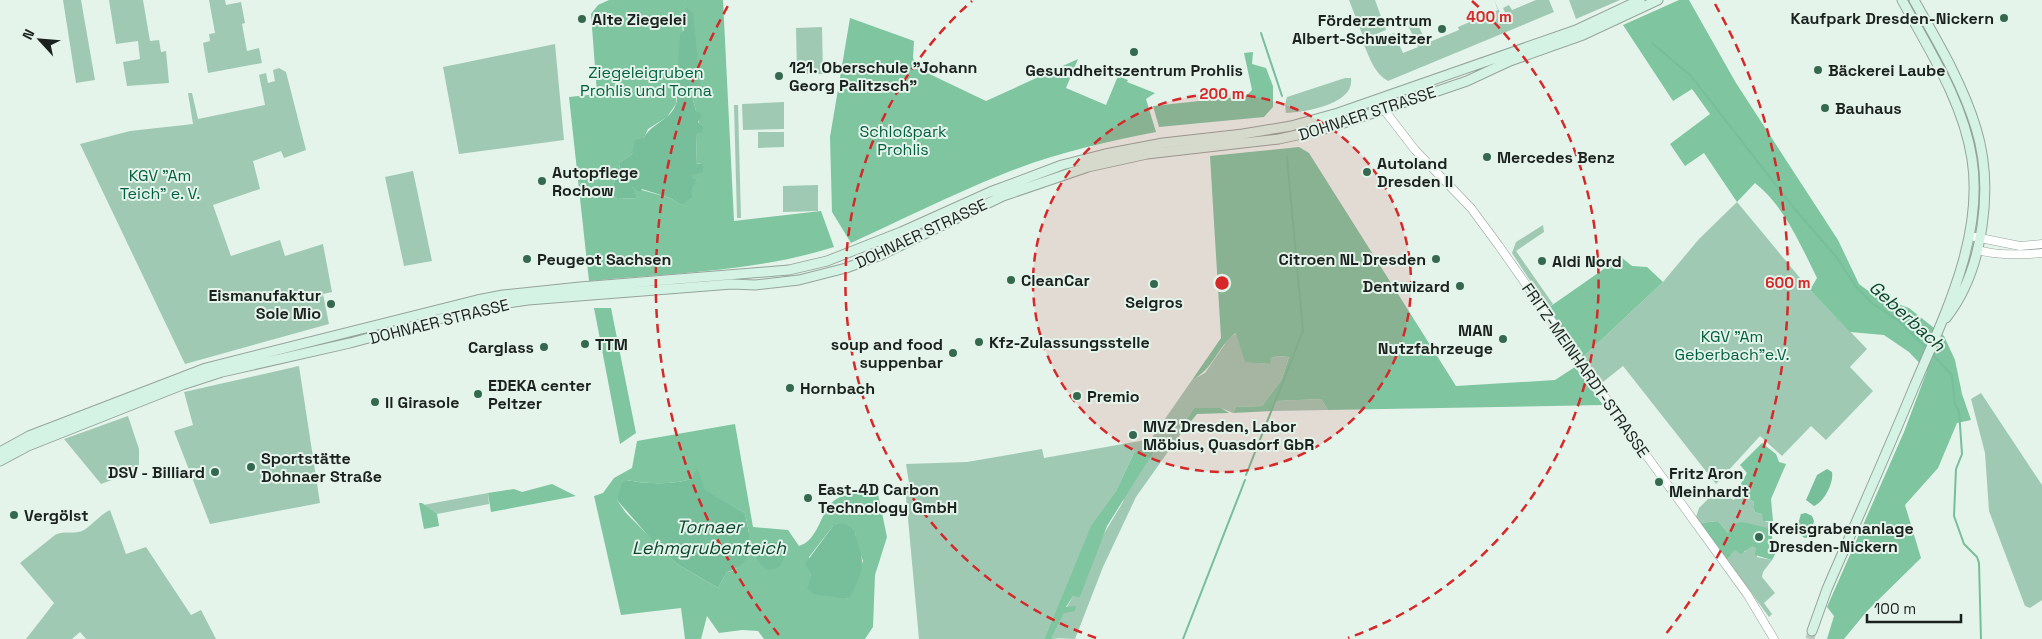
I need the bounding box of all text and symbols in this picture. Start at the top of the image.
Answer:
text: 400 m [1466,7,1512,26]
place label: Kaufpark Dresden-Nickern [1790,8,1994,29]
place label: Alte Ziegelei [592,9,687,30]
place label: Förderzentrum Albert-Schweitzer [1292,10,1432,49]
marker: Kaufpark Dresden-Nickern [1998,12,2010,24]
marker: Alte Ziegelei [576,13,588,25]
north arrow [15,15,65,65]
marker: Förderzentrum Albert-Schweitzer [1436,23,1448,35]
text: N [18,26,38,42]
marker: Gesundheitszentrum Prohlis [1128,46,1140,58]
place label: 121. Oberschule "Johann Georg Palitzsch" [789,57,977,96]
place label: Gesundheitszentrum Prohlis [1025,60,1243,81]
place label: Bäckerei Laube [1828,60,1945,81]
park label: Ziegeleigruben Prohlis und Torna [580,62,712,101]
marker: Bäckerei Laube [1812,64,1824,76]
marker: 121. Oberschule "Johann Georg Palitzsch" [773,70,785,82]
street label: DOHNAER STRASSE [1296,81,1439,146]
text: 200 m [1200,84,1244,103]
place label: Bauhaus [1835,98,1902,119]
marker: Bauhaus [1819,102,1831,114]
park label: Schloßpark Prohlis [859,121,947,160]
place label: Mercedes Benz [1497,147,1615,168]
marker: Mercedes Benz [1481,151,1493,163]
place label: Autoland Dresden II [1377,153,1453,192]
place label: Autopflege Rochow [552,162,638,201]
park label: KGV "Am Teich" e. V. [120,165,200,204]
marker: Autoland Dresden II [1361,166,1373,178]
marker: Autopflege Rochow [536,175,548,187]
street label: DOHNAER STRASSE [852,194,991,273]
place label: Peugeot Sachsen [537,249,671,270]
place label: Citroen NL Dresden [1279,249,1426,270]
place label: Aldi Nord [1552,251,1622,272]
marker: Peugeot Sachsen [521,253,533,265]
marker: Citroen NL Dresden [1430,253,1442,265]
marker: Aldi Nord [1536,255,1548,267]
place label: CleanCar [1021,270,1090,291]
text: 600 m [1765,273,1811,292]
marker: CleanCar [1005,274,1017,286]
centre of rings [1213,274,1231,292]
water label: Geberbach [1864,275,1951,357]
place label: Dentwizard [1363,276,1450,297]
marker: Selgros [1148,278,1160,290]
street label: FRITZ-MEINHARDT-STRASSE [1517,279,1654,462]
marker: Dentwizard [1454,280,1466,292]
place label: Eismanufaktur Sole Mio [208,285,321,324]
place label: Selgros [1125,292,1183,313]
street label: DOHNAER STRASSE [367,294,511,349]
marker: Eismanufaktur Sole Mio [325,298,337,310]
place label: MAN Nutzfahrzeuge [1378,320,1493,359]
park label: KGV "Am Geberbach"e.V. [1674,326,1790,365]
place label: Kfz-Zulassungsstelle [989,332,1150,353]
marker: MAN Nutzfahrzeuge [1497,333,1509,345]
place label: TTM [595,334,628,355]
place label: soup and food suppenbar [831,334,943,373]
marker: Kfz-Zulassungsstelle [973,336,985,348]
place label: Carglass [468,337,534,358]
marker: TTM [579,338,591,350]
marker: Carglass [538,341,550,353]
marker: soup and food suppenbar [947,347,959,359]
place label: EDEKA center Peltzer [488,375,591,414]
place label: Hornbach [800,378,875,399]
marker: Hornbach [784,382,796,394]
place label: Premio [1087,386,1140,407]
marker: EDEKA center Peltzer [472,388,484,400]
marker: Premio [1071,390,1083,402]
place label: Il Girasole [385,392,459,413]
marker: Il Girasole [369,396,381,408]
place label: MVZ Dresden, Labor Möbius, Quasdorf GbR [1143,416,1314,455]
marker: MVZ Dresden, Labor Möbius, Quasdorf GbR [1127,429,1139,441]
place label: Sportstätte Dohnaer Straße [261,448,382,487]
marker: Sportstätte Dohnaer Straße [245,461,257,473]
place label: DSV - Billiard [108,462,205,483]
place label: Fritz Aron Meinhardt [1669,463,1749,502]
marker: DSV - Billiard [209,466,221,478]
marker: Fritz Aron Meinhardt [1653,476,1665,488]
place label: East-4D Carbon Technology GmbH [818,479,957,518]
marker: East-4D Carbon Technology GmbH [802,492,814,504]
place label: Vergölst [24,505,88,526]
marker: Vergölst [8,509,20,521]
water label: Tornaer Lehmgrubenteich [632,515,787,559]
place label: Kreisgrabenanlage Dresden-Nickern [1769,518,1914,557]
marker: Kreisgrabenanlage Dresden-Nickern [1753,531,1765,543]
scale bar [1867,592,1961,624]
text: 100 m [1874,599,1916,618]

